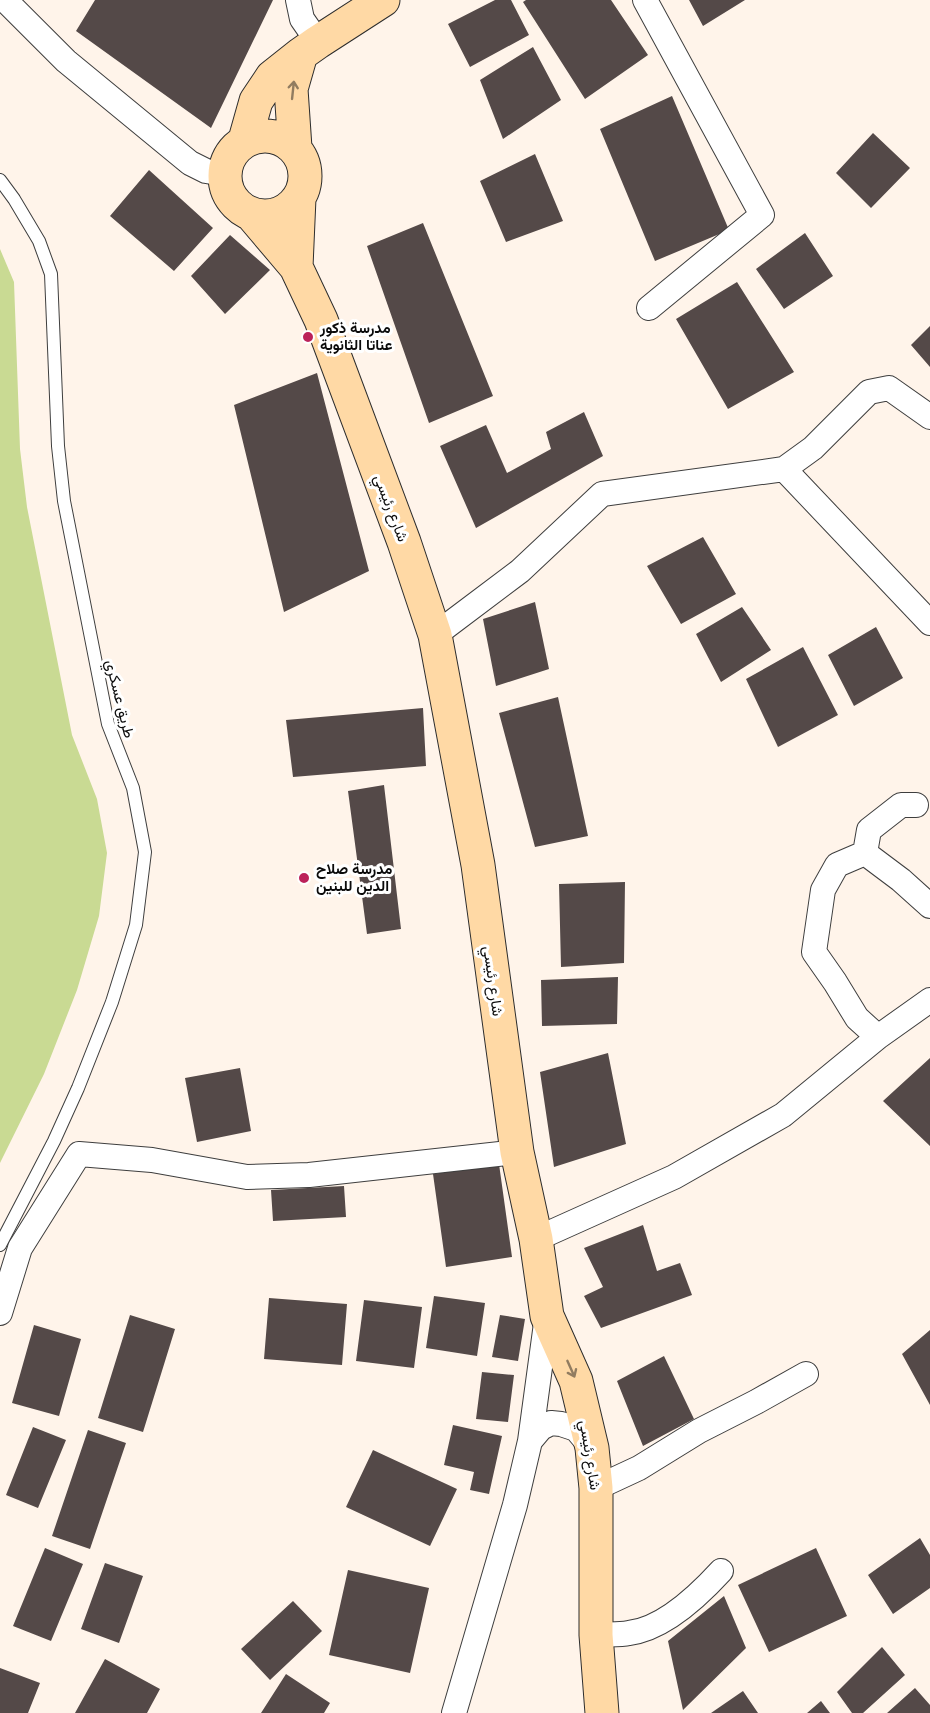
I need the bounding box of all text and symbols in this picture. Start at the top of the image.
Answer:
one-way arrow [288,81,299,100]
place label: مدرسة ذكور عناتا الثانوية [319,319,392,354]
marker: مدرسة ذكور عناتا الثانوية [301,330,315,344]
street label: شارع رئيسي [366,472,412,546]
street label: طريق عسكري [98,658,138,741]
place label: مدرسة صلاح الدين للبنين [316,860,393,895]
marker: مدرسة صلاح الدين للبنين [297,871,311,885]
street label: شارع رئيسي [475,945,507,1018]
one-way arrow [566,1360,577,1378]
street label: شارع رئيسي [572,1419,604,1492]

